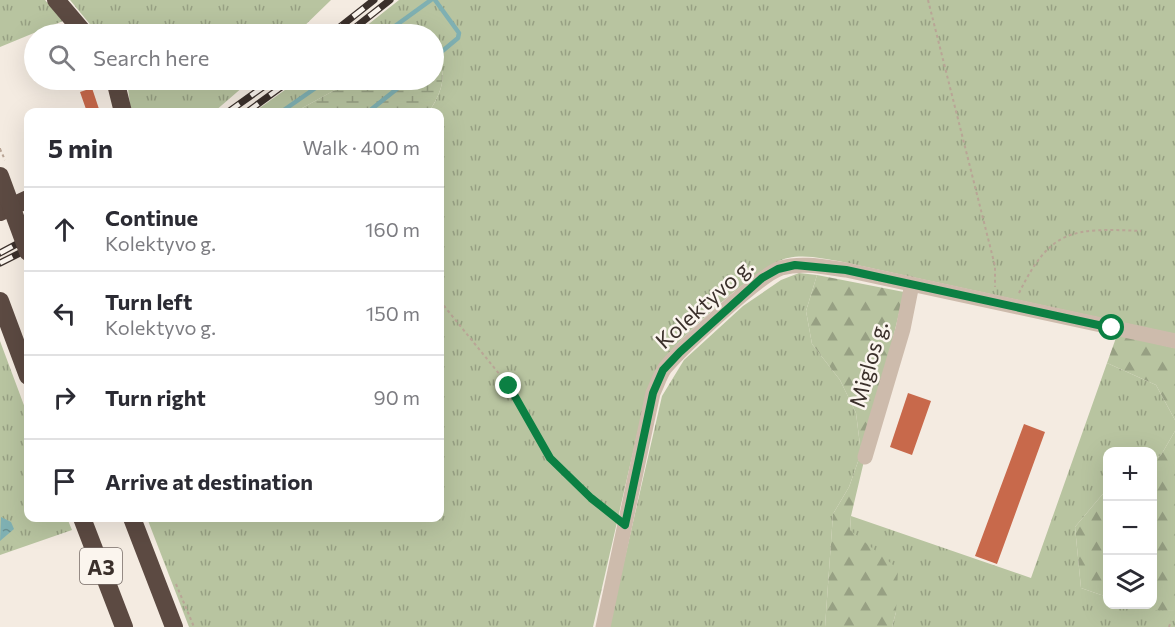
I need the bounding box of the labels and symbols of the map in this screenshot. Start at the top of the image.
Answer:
street label: Kolektyvo g. [650,252,758,354]
route start [1098,314,1124,340]
street label: Miglos g. [843,318,893,410]
route end [495,372,521,398]
road number: A3 [80,548,122,584]

